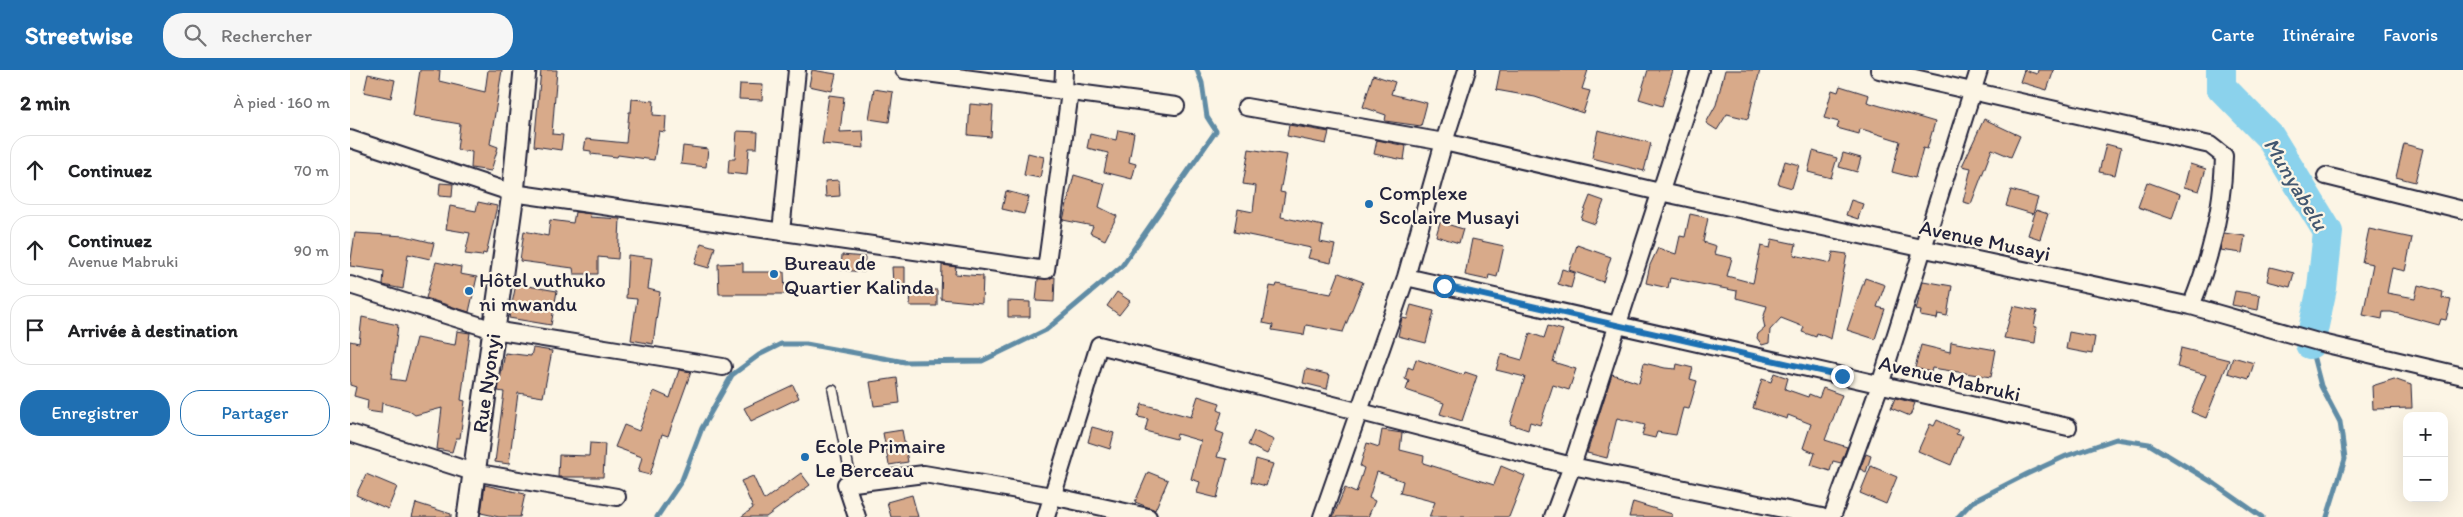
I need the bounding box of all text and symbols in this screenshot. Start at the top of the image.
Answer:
search box [163,13,513,58]
text: Streetwise [25,21,133,50]
icon: search [181,21,209,49]
text: Rechercher [221,24,312,47]
text: Carte [2211,24,2255,46]
text: Itinéraire [2283,24,2355,46]
text: Favoris [2383,24,2438,46]
text: 2 min [20,90,70,115]
text: À pied · 160 m [234,93,330,112]
water label: Munyabelu [2258,133,2335,236]
icon: ahead [21,156,49,184]
text: Continuez [68,159,152,182]
text: 70 m [294,161,329,180]
place label: Complexe Scolaire Musayi [1379,180,1520,229]
marker: Complexe Scolaire Musayi [1363,198,1375,210]
street label: Avenue Musayi [1917,214,2053,266]
text: Continuez [68,229,152,252]
icon: ahead [21,236,49,264]
text: 90 m [294,241,329,260]
place label: Bureau de Quartier Kalinda [784,250,934,299]
text: Avenue Mabruki [68,252,178,271]
place label: Hôtel vuthuko ni mwandu [479,267,606,316]
marker: Bureau de Quartier Kalinda [768,268,780,280]
route start [1433,275,1456,298]
marker: Hôtel vuthuko ni mwandu [463,285,475,297]
icon: arrive [21,316,49,344]
text: Arrivée à destination [68,319,238,342]
street label: Rue Nyonyi [467,332,505,434]
street label: Avenue Mabruki [1877,350,2023,406]
route end [1831,365,1854,388]
button: Enregistrer [20,390,170,436]
button: Partager [180,390,330,436]
map controls [2403,412,2448,502]
button: + [2403,412,2448,457]
place label: Ecole Primaire Le Berceau [815,433,946,482]
marker: Ecole Primaire Le Berceau [799,451,811,463]
button: − [2403,457,2448,502]

